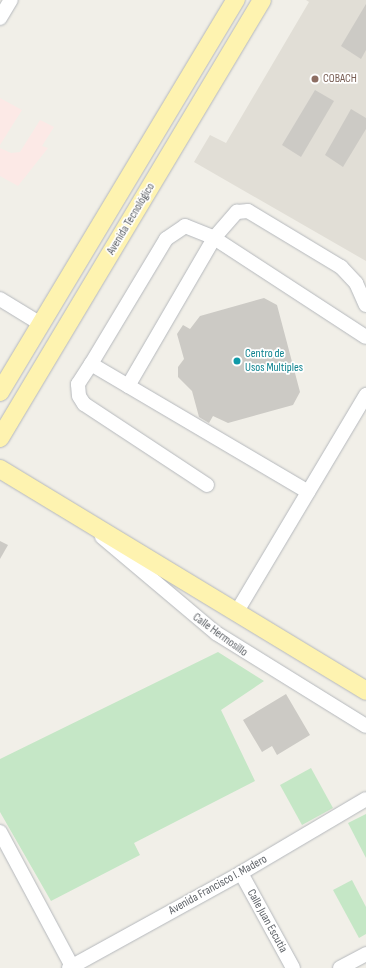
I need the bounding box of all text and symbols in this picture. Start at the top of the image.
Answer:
place label: COBACH [323,72,357,86]
marker: COBACH [310,74,320,84]
street label: Avenida Tecnológico [104,181,158,257]
place label: Centro de Usos Multiples [245,347,303,375]
marker: Centro de Usos Multiples [232,356,242,366]
street label: Calle Hermosillo [190,610,250,660]
street label: Avenida Francisco I. Madero [166,852,270,918]
street label: Calle Juan Escutia [244,887,290,955]

